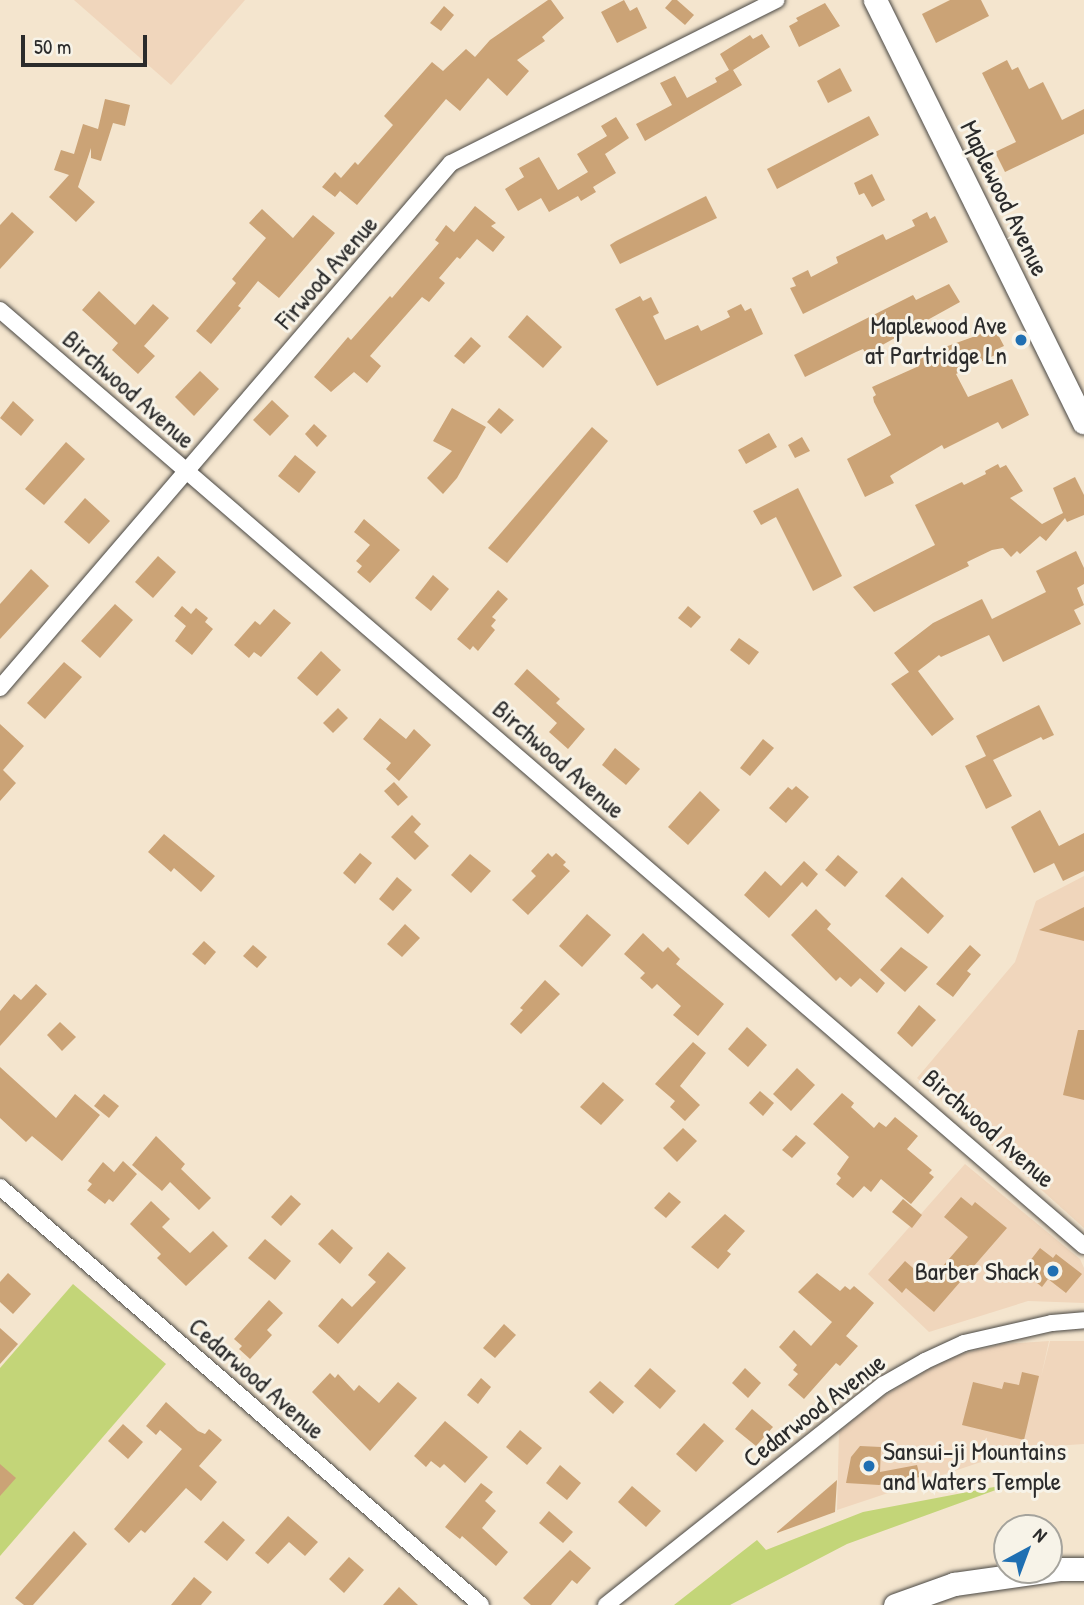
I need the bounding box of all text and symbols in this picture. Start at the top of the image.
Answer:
scale bar [24,21,150,65]
text: 50 m [34,32,71,61]
street label: Maplewood Avenue [954,115,1056,281]
street label: Firwood Avenue [268,209,384,335]
place label: Maplewood Ave at Partridge Ln [865,309,1007,370]
street label: Birchwood Avenue [56,323,202,455]
marker: Maplewood Ave at Partridge Ln [1013,332,1029,348]
street label: Birchwood Avenue [486,693,632,825]
street label: Birchwood Avenue [916,1062,1062,1194]
place label: Barber Shack [915,1255,1039,1287]
marker: Barber Shack [1045,1263,1061,1279]
street label: Cedarwood Avenue [183,1310,331,1446]
street label: Cedarwood Avenue [737,1346,891,1474]
place label: Sansui-ji Mountains and Waters Temple [883,1435,1066,1496]
marker: Sansui-ji Mountains and Waters Temple [861,1458,877,1474]
north arrow [993,1514,1063,1584]
text: N [1028,1522,1053,1548]

